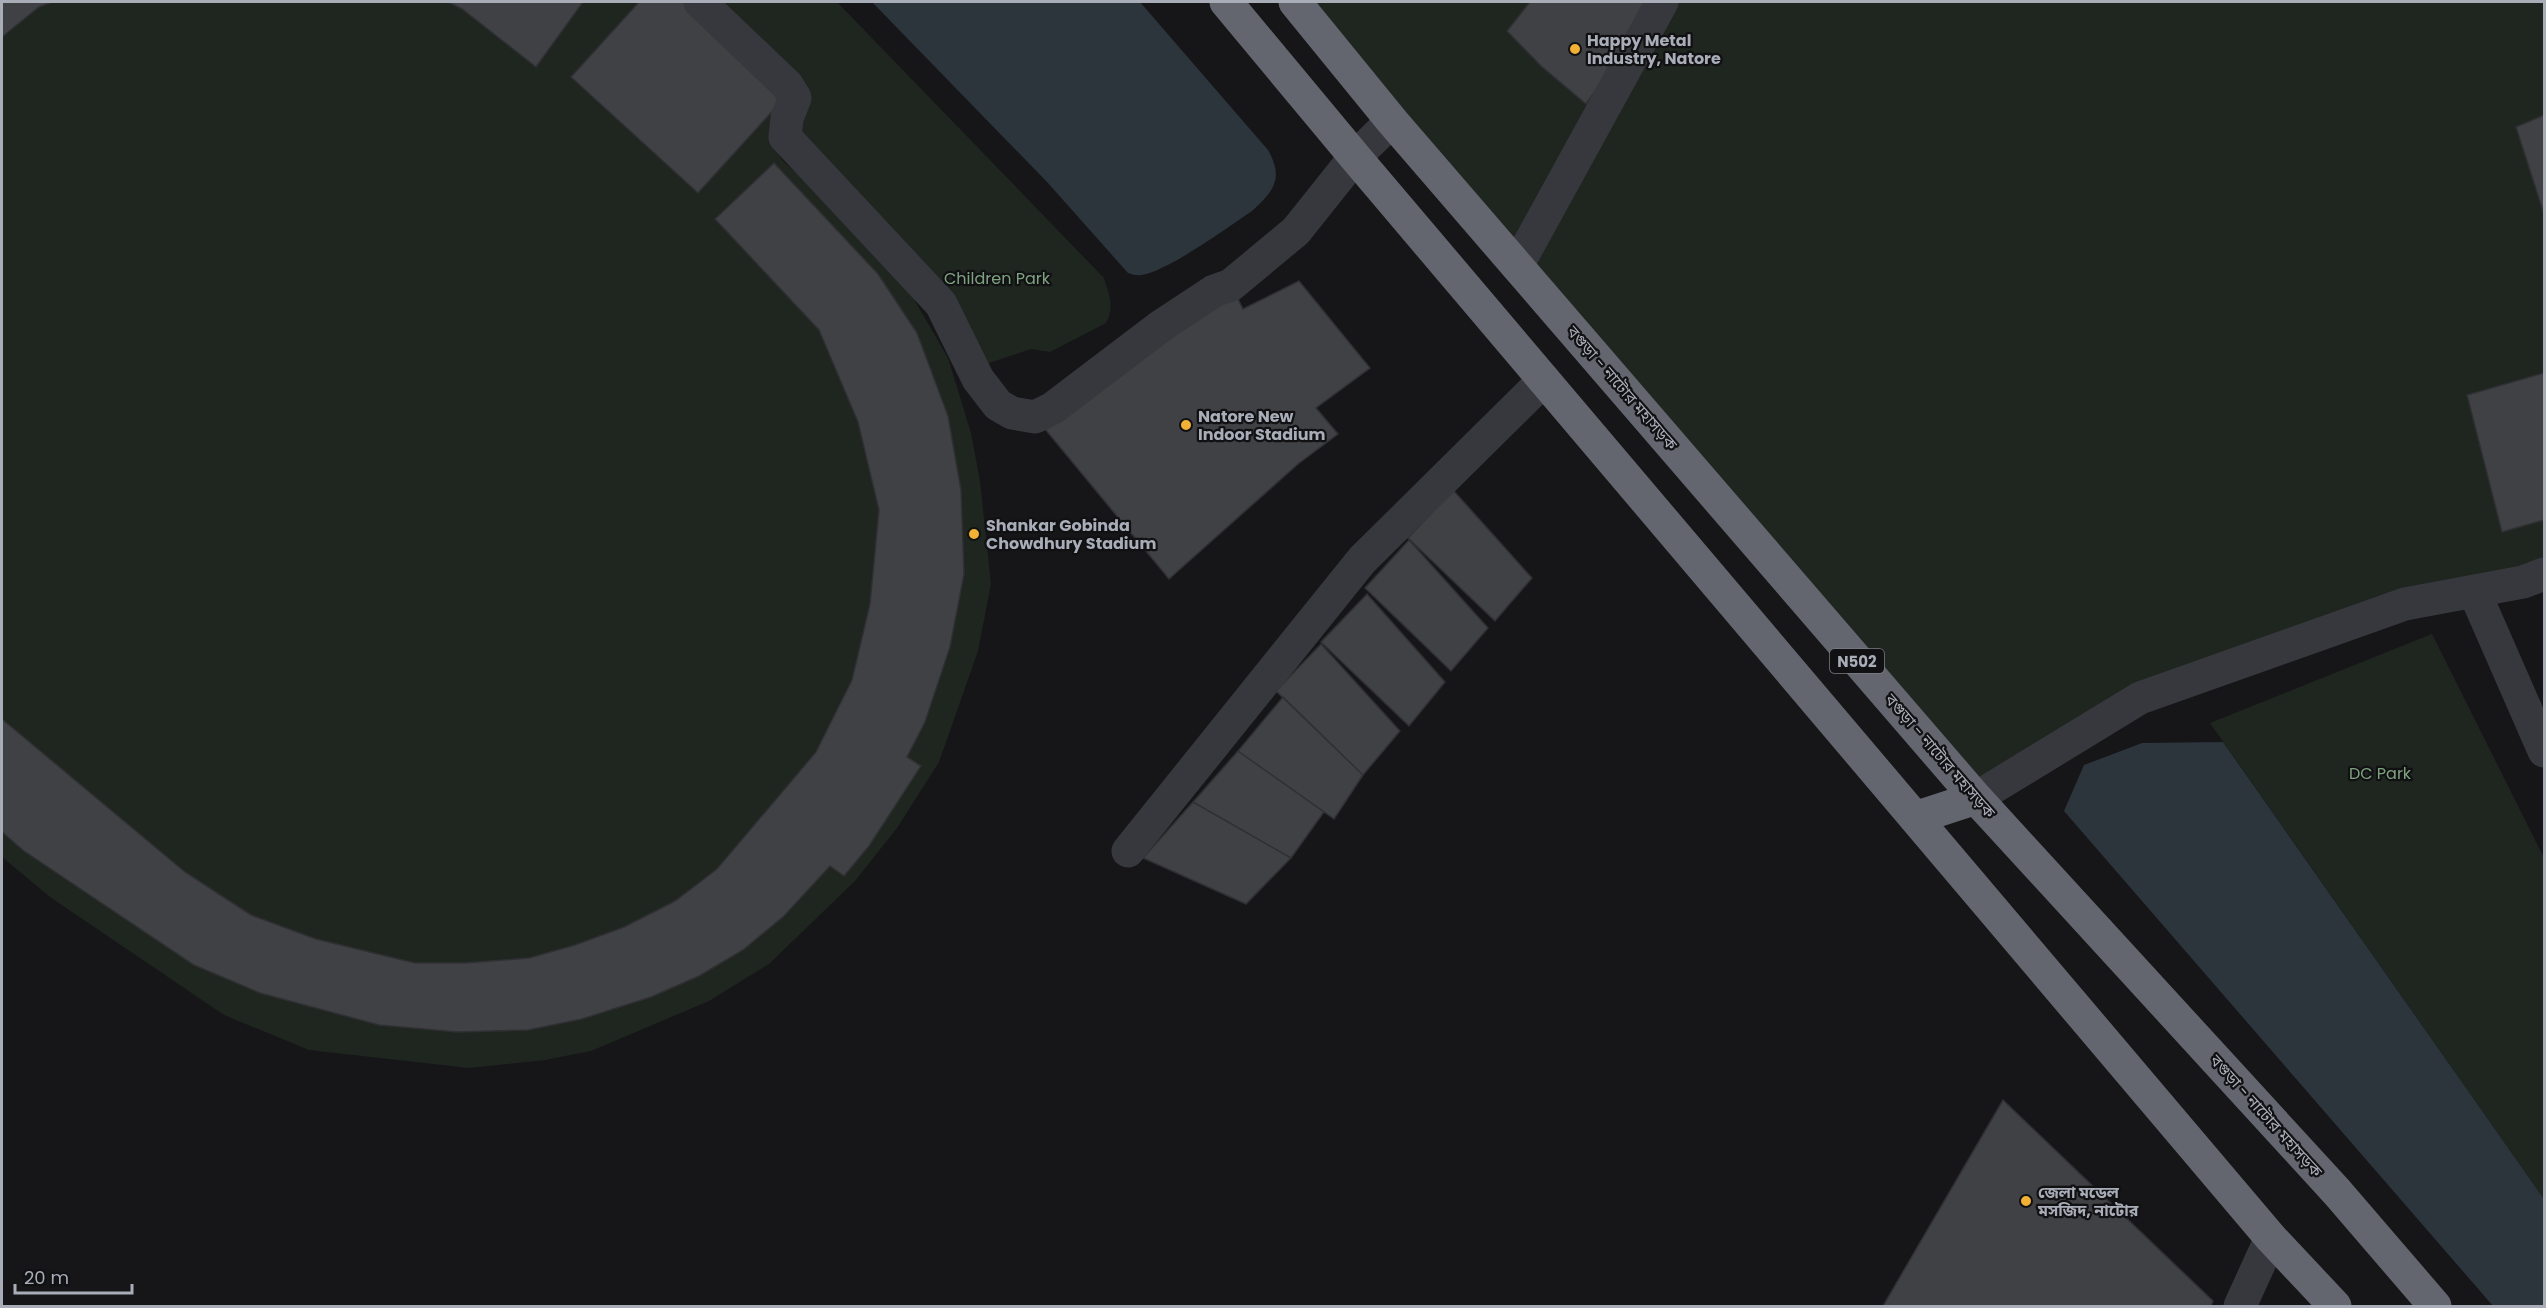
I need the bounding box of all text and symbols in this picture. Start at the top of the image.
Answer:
place label: Happy Metal Industry, Natore [1587,29,1721,70]
marker: Happy Metal Industry, Natore [1568,42,1582,56]
park label: Children Park [944,267,1051,290]
street label: বগুড়া - নাটোর মহাসড়ক [1561,320,1683,456]
place label: Natore New Indoor Stadium [1198,405,1326,446]
marker: Natore New Indoor Stadium [1179,418,1193,432]
place label: Shankar Gobinda Chowdhury Stadium [986,514,1156,555]
marker: Shankar Gobinda Chowdhury Stadium [967,527,981,541]
road number: N502 [1830,649,1884,673]
street label: বগুড়া - নাটোর মহাসড়ক [1879,688,2001,824]
park label: DC Park [2349,762,2412,785]
street label: বগুড়া - নাটোর মহাসড়ক [2204,1049,2328,1183]
place label: জেলা মডেল মসজিদ, নাটোর [2037,1181,2139,1222]
marker: জেলা মডেল মসজিদ, নাটোর [2019,1194,2033,1208]
scale bar [15,1257,132,1295]
text: 20 m [24,1265,69,1290]

